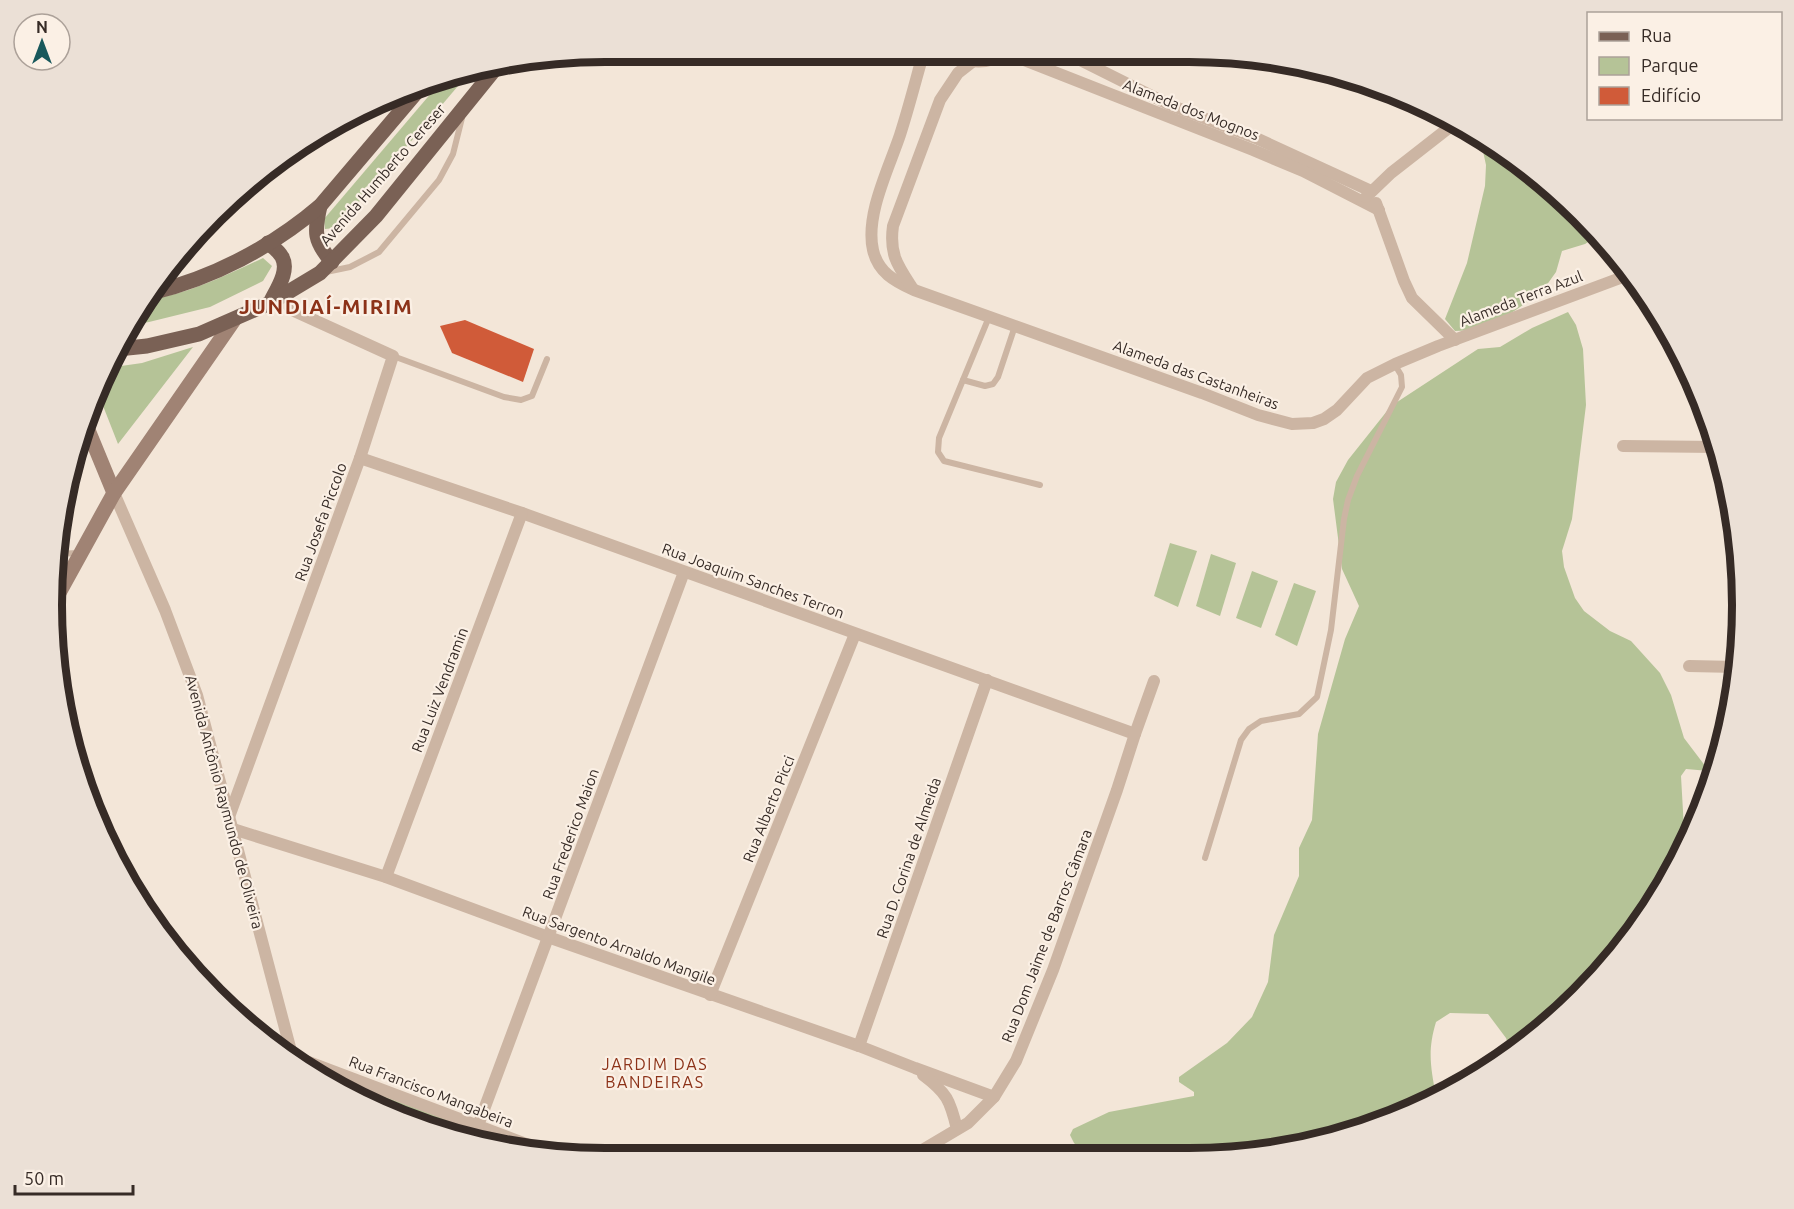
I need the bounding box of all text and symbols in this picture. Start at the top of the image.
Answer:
north arrow [12,12,72,72]
legend [1587,12,1782,120]
text: N [36,18,48,36]
text: Rua [1641,25,1672,45]
text: Parque [1641,55,1698,75]
street label: Alameda dos Mognos [1121,76,1262,143]
text: Edifício [1641,85,1701,105]
street label: Avenida Humberto Cereser [317,100,449,249]
street label: Alameda Terra Azul [1457,267,1585,330]
district label: JUNDIAÍ-MIRIM [239,294,413,318]
street label: Alameda das Castanheiras [1111,337,1281,412]
street label: Rua Josefa Piccolo [291,460,350,583]
street label: Rua Joaquim Sanches Terron [660,540,847,621]
street label: Rua Luiz Vendramin [408,625,471,755]
street label: Avenida Antônio Raymundo de Oliveira [182,673,267,931]
street label: Rua Alberto Picci [739,753,798,865]
street label: Rua Frederico Maion [539,766,602,902]
street label: Rua D. Corina de Almeida [873,775,944,940]
street label: Rua Dom Jaime de Barros Câmara [998,827,1095,1045]
street label: Rua Sargento Arnaldo Mangile [520,903,718,988]
street label: Rua Francisco Mangabeira [347,1052,516,1131]
district label: JARDIM DAS BANDEIRAS [602,1055,708,1091]
scale bar [15,1158,134,1196]
text: 50 m [24,1168,64,1188]

